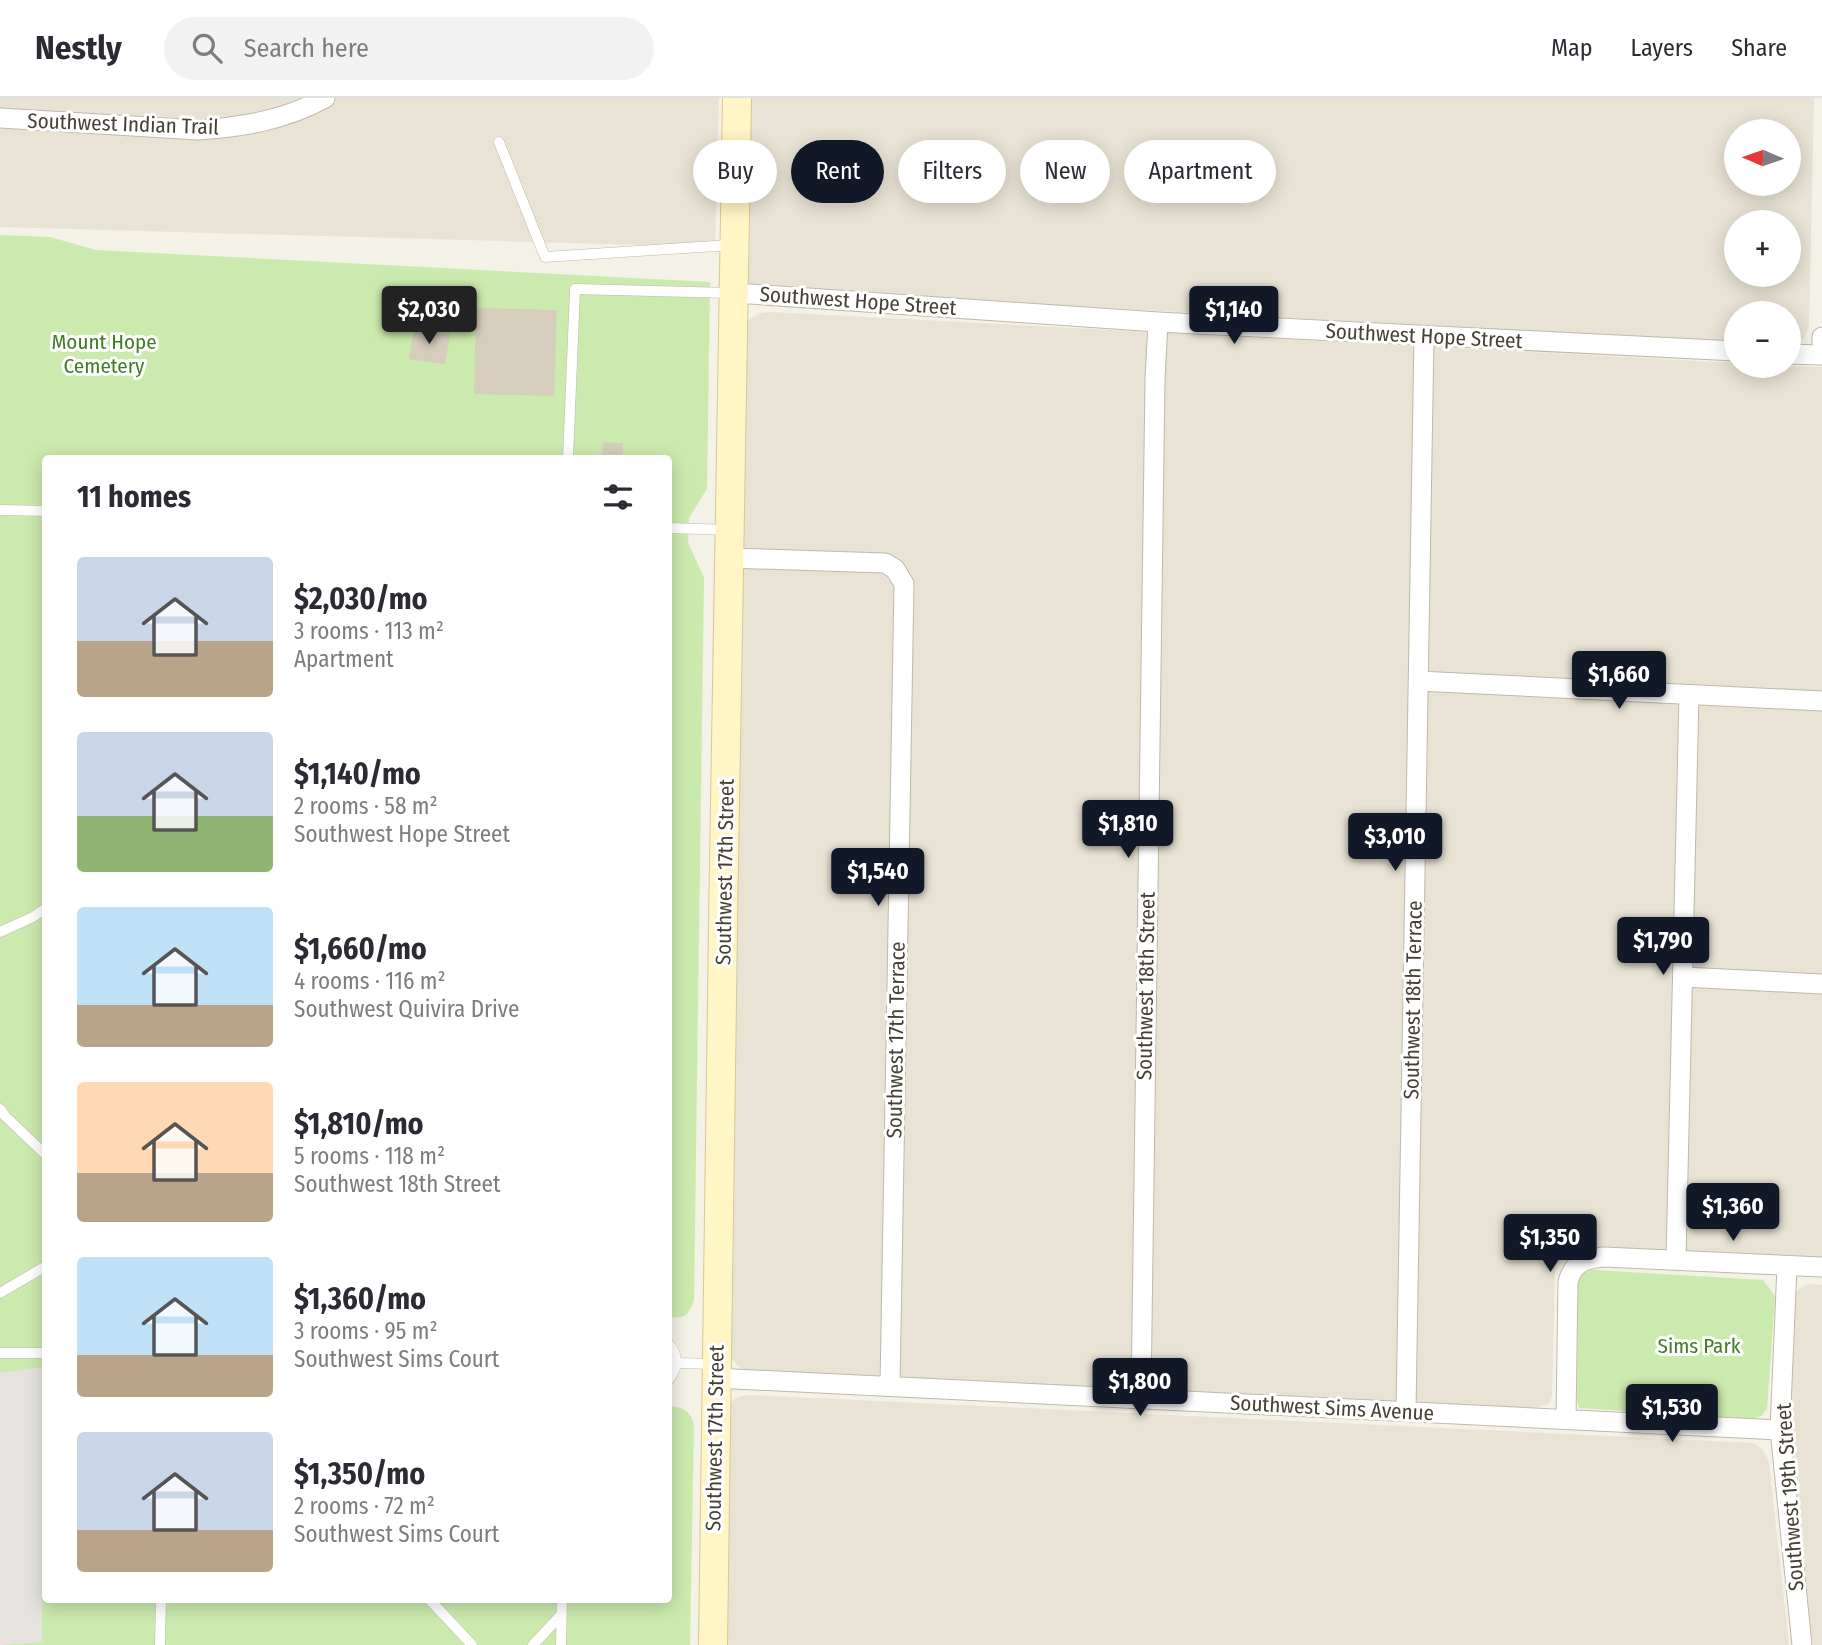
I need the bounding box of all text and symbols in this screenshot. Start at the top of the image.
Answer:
search box [164,17,654,80]
text: Nestly [35,28,122,68]
icon: search [188,29,226,67]
text: Search here [244,33,369,64]
text: Map [1551,34,1593,62]
text: Layers [1631,34,1693,62]
text: Share [1731,34,1787,62]
street label: Southwest Indian Trail [27,108,220,140]
north arrow [1724,119,1801,196]
map controls [1724,119,1801,378]
chip: Buy [693,140,777,203]
chip: Rent [791,140,884,203]
chip: Filters [898,140,1006,203]
chip: New [1020,140,1110,203]
chip: Apartment [1124,140,1276,203]
button: + [1724,210,1801,287]
street label: Southwest Hope Street [759,281,957,321]
pin: $2,030 [372,286,486,346]
pin: $1,140 [1177,286,1291,346]
text: $2,030 [398,295,460,323]
text: $1,140 [1205,295,1263,323]
button: − [1724,301,1801,378]
street label: Southwest Hope Street [1325,318,1523,354]
park label: Mount Hope Cemetery [51,329,157,379]
icon: filters [599,478,637,516]
text: 11 homes [77,479,191,515]
text: $2,030/mo [294,581,428,617]
icon: home [133,585,217,669]
text: 3 rooms · 113 m² [294,617,444,645]
text: Apartment [294,645,394,673]
pin: $1,660 [1562,652,1676,711]
text: $1,660 [1588,660,1650,688]
text: $1,140/mo [294,756,421,792]
icon: home [133,760,217,844]
street label: Southwest 17th Street [710,778,740,965]
text: 2 rooms · 58 m² [294,792,438,820]
pin: $1,810 [1071,800,1185,860]
text: $1,810 [1098,809,1158,837]
pin: $3,010 [1338,814,1452,873]
text: Southwest Hope Street [294,820,510,848]
text: $3,010 [1364,822,1426,850]
pin: $1,540 [821,848,935,908]
text: $1,540 [847,857,909,885]
street label: Southwest 18th Street [1131,891,1161,1080]
street label: Southwest 18th Terrace [1398,900,1428,1100]
pin: $1,790 [1606,918,1720,977]
text: $1,790 [1633,926,1693,954]
text: $1,660/mo [294,931,427,967]
icon: home [133,935,217,1019]
street label: Southwest 17th Terrace [881,941,911,1139]
text: 4 rooms · 116 m² [294,967,446,995]
text: Southwest Quivira Drive [294,995,519,1023]
text: $1,810/mo [294,1106,424,1142]
icon: home [133,1110,217,1194]
text: 5 rooms · 118 m² [294,1142,445,1170]
text: Southwest 18th Street [294,1170,500,1198]
pin: $1,360 [1676,1184,1790,1243]
text: $1,360 [1702,1192,1764,1220]
pin: $1,350 [1493,1214,1607,1274]
text: $1,350 [1520,1223,1580,1251]
text: $1,360/mo [294,1281,426,1317]
icon: home [133,1285,217,1369]
text: 3 rooms · 95 m² [294,1317,438,1345]
park label: Sims Park [1657,1333,1741,1359]
street label: Southwest 17th Street [700,1344,730,1531]
text: Southwest Sims Court [294,1345,499,1373]
pin: $1,800 [1083,1358,1197,1418]
text: $1,800 [1109,1367,1171,1395]
pin: $1,530 [1615,1384,1729,1444]
street label: Southwest Sims Avenue [1229,1390,1435,1426]
text: $1,530 [1642,1393,1702,1421]
street label: Southwest 19th Street [1770,1402,1810,1592]
text: $1,350/mo [294,1456,425,1492]
icon: home [133,1460,217,1544]
text: 2 rooms · 72 m² [294,1492,435,1520]
text: Southwest Sims Court [294,1520,499,1548]

